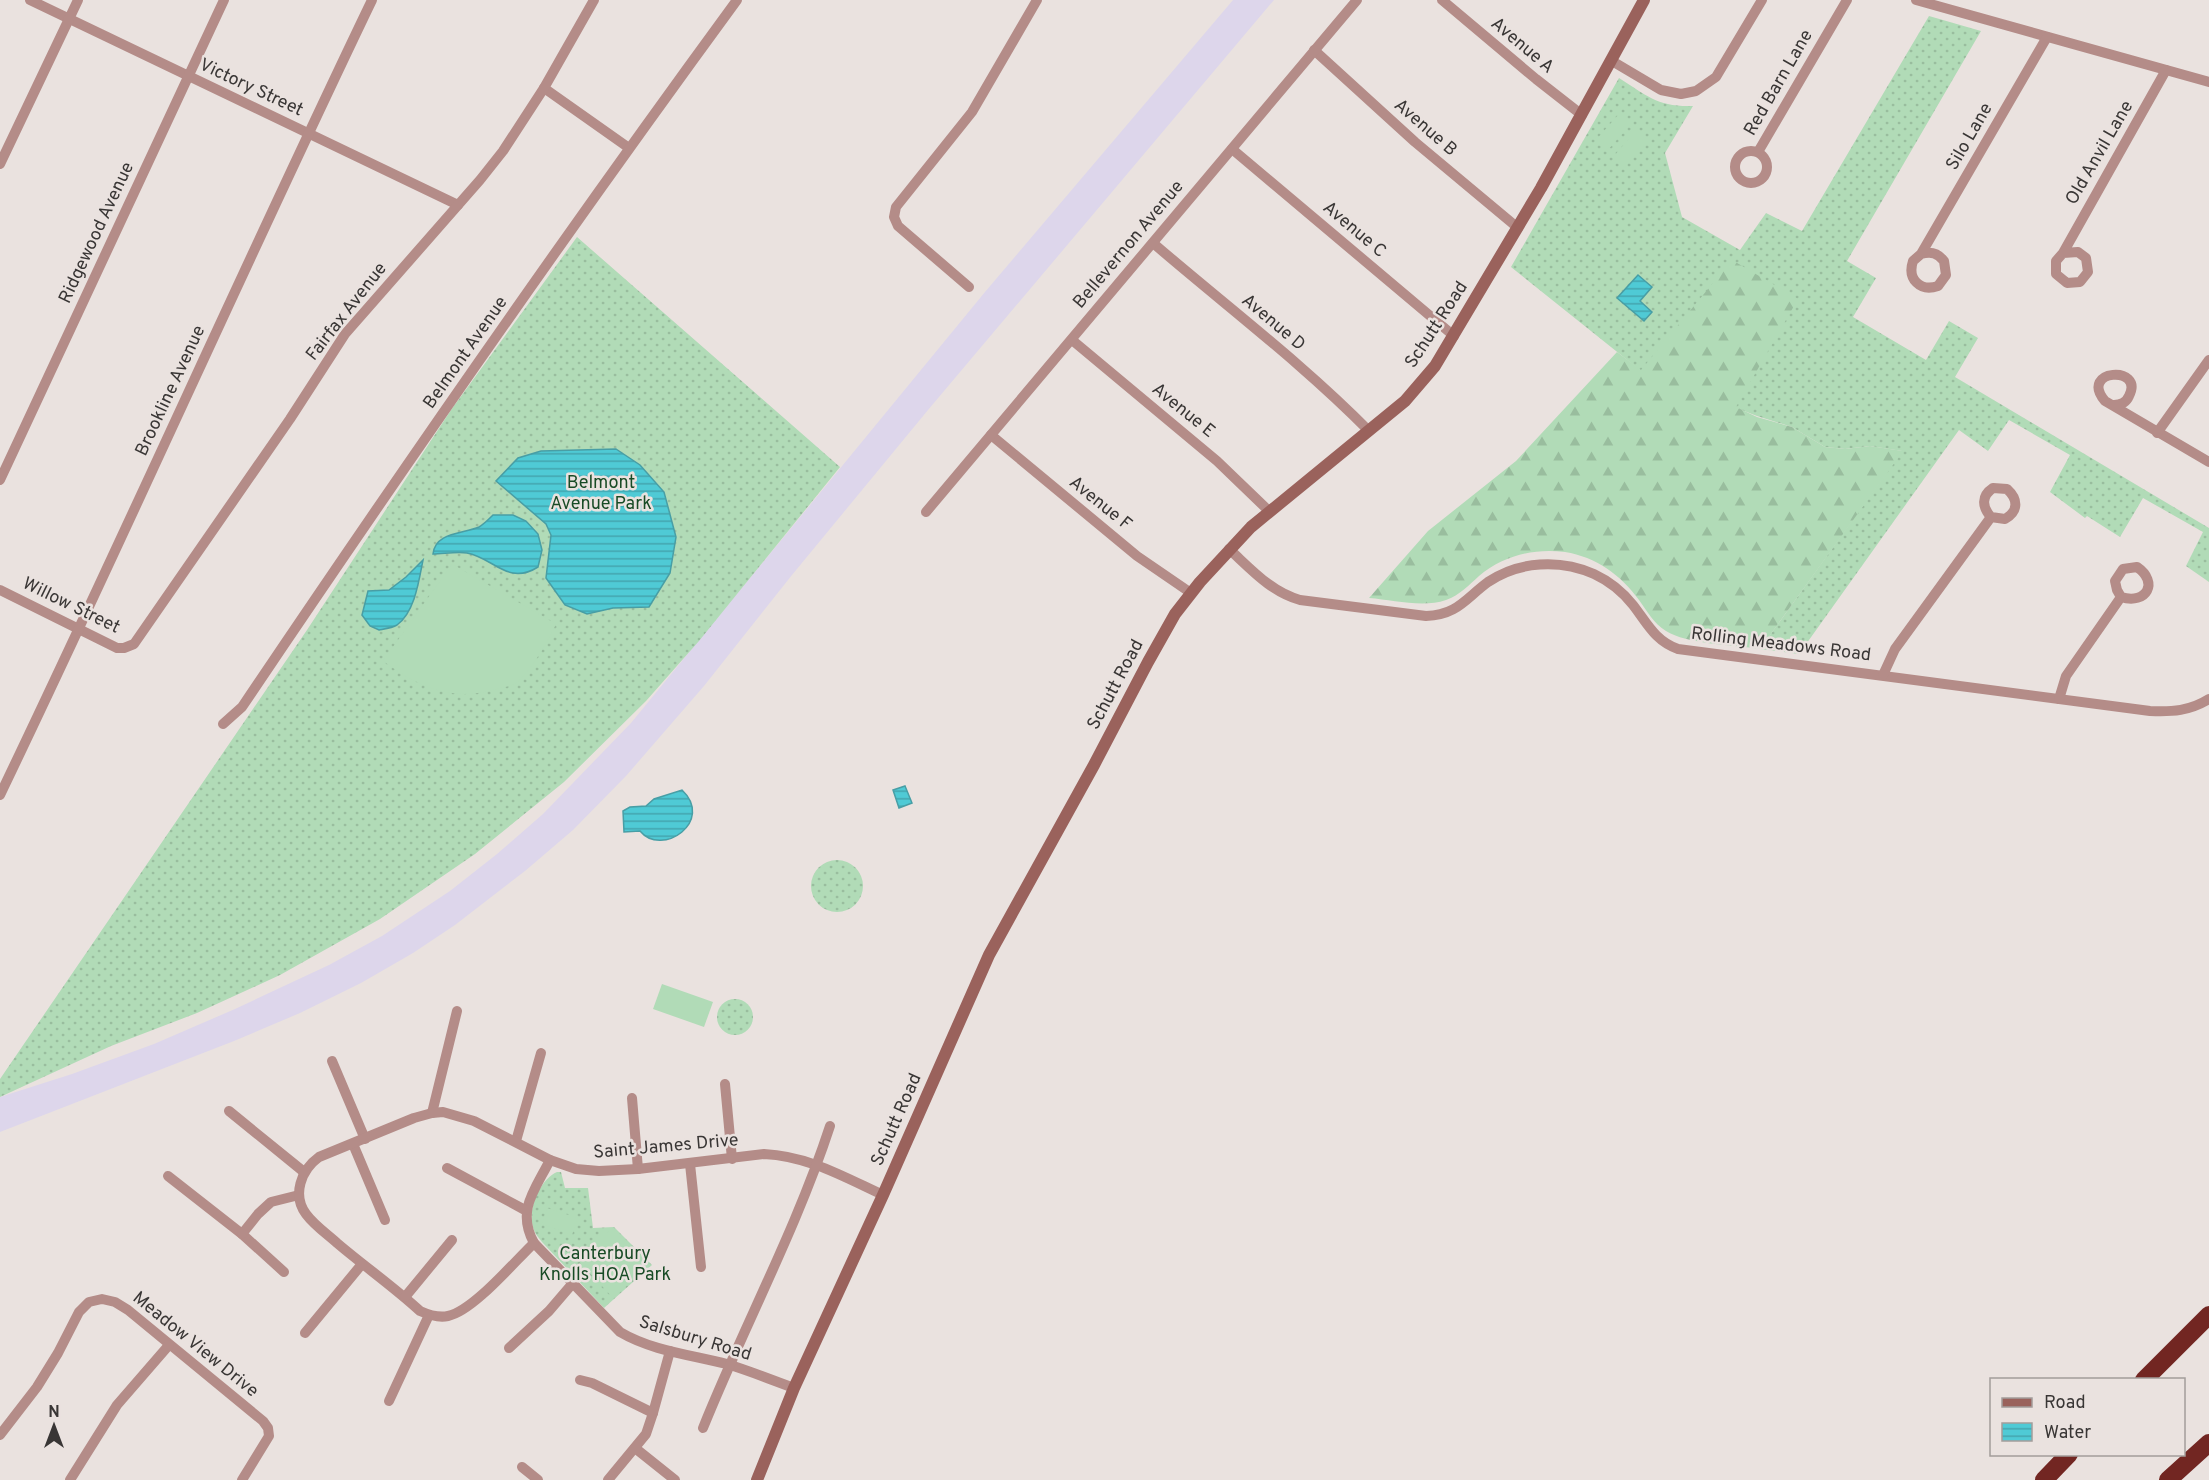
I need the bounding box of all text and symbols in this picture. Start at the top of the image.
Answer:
street label: Avenue A [1486,13,1558,79]
street label: Red Barn Lane [1739,26,1819,140]
street label: Victory Street [195,54,307,122]
street label: Avenue B [1389,94,1461,162]
street label: Old Anvil Lane [2061,97,2139,209]
street label: Silo Lane [1941,99,1999,175]
street label: Ridgewood Avenue [54,159,140,307]
street label: Bellevernon Avenue [1069,176,1189,314]
street label: Avenue C [1317,197,1391,263]
street label: Fairfax Avenue [301,258,393,366]
street label: Schutt Road [1400,277,1474,373]
street label: Avenue D [1236,290,1310,356]
street label: Belmont Avenue [419,292,513,414]
street label: Brookline Avenue [131,322,211,460]
street label: Avenue E [1147,378,1219,444]
park label: Belmont Avenue Park [550,472,652,516]
street label: Avenue F [1064,472,1136,536]
street label: Willow Street [18,573,124,639]
street label: Rolling Meadows Road [1690,623,1872,667]
street label: Schutt Road [1083,636,1149,734]
street label: Schutt Road [866,1070,928,1170]
street label: Saint James Drive [592,1129,740,1165]
park label: Canterbury Knolls HOA Park [539,1243,671,1287]
street label: Meadow View Drive [127,1287,263,1403]
street label: Salsbury Road [636,1311,754,1367]
legend [1990,1378,2185,1456]
text: Road [2044,1392,2086,1415]
north arrow [24,1396,84,1456]
text: N [48,1403,60,1423]
text: Water [2044,1422,2091,1445]

